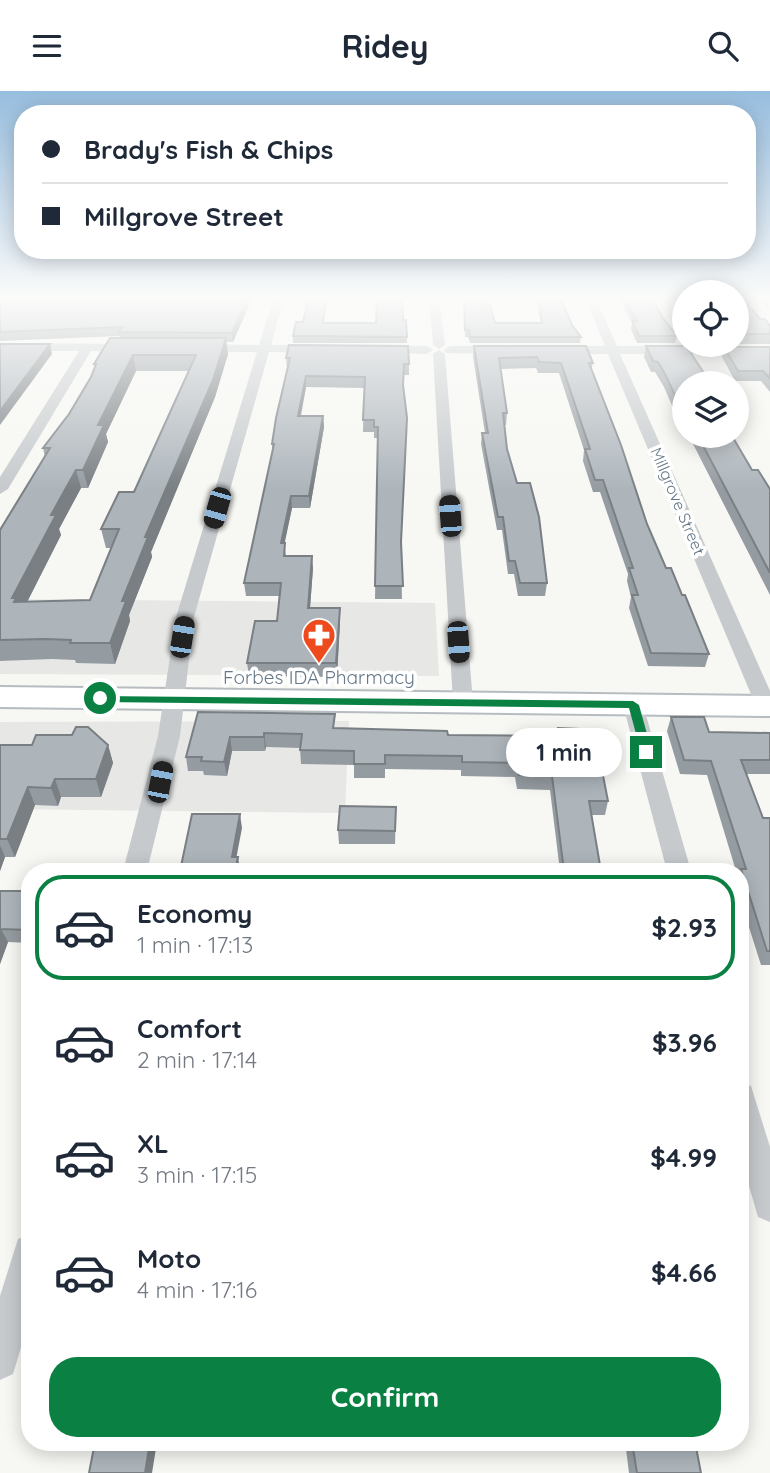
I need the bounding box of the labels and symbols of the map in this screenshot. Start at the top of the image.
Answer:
street label: Millgrove Street [646,444,710,558]
car [202,485,233,531]
car [439,494,462,538]
car [169,615,196,659]
pharmacy icon: Forbes IDA Pharmacy [300,616,338,665]
car [447,620,470,664]
place label: Forbes IDA Pharmacy [223,665,415,689]
route start [84,682,116,714]
callout: 1 min [506,727,622,777]
route end [630,736,662,768]
car [146,759,175,805]

